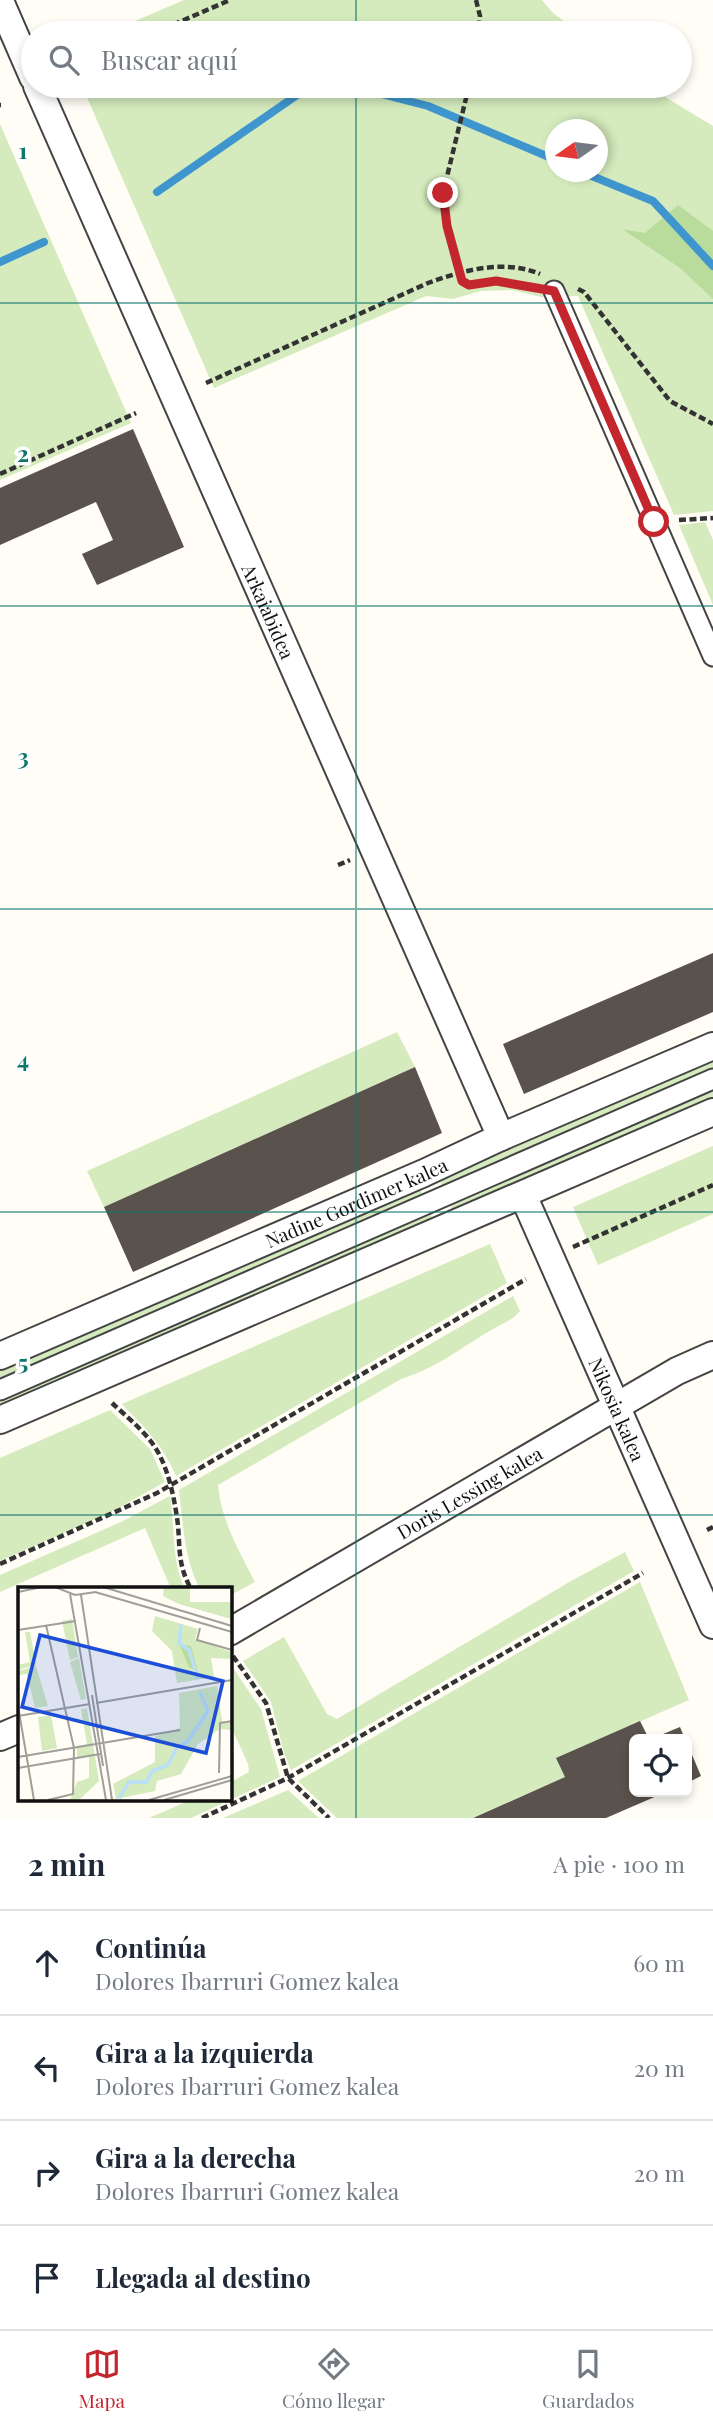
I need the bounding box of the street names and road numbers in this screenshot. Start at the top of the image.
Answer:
street label: Arkaiabidea [236,559,301,663]
street label: Nadine Gordimer kalea [261,1151,452,1253]
street label: Nikosia kalea [583,1353,652,1465]
street label: Doris Lessing kalea [392,1439,547,1545]

